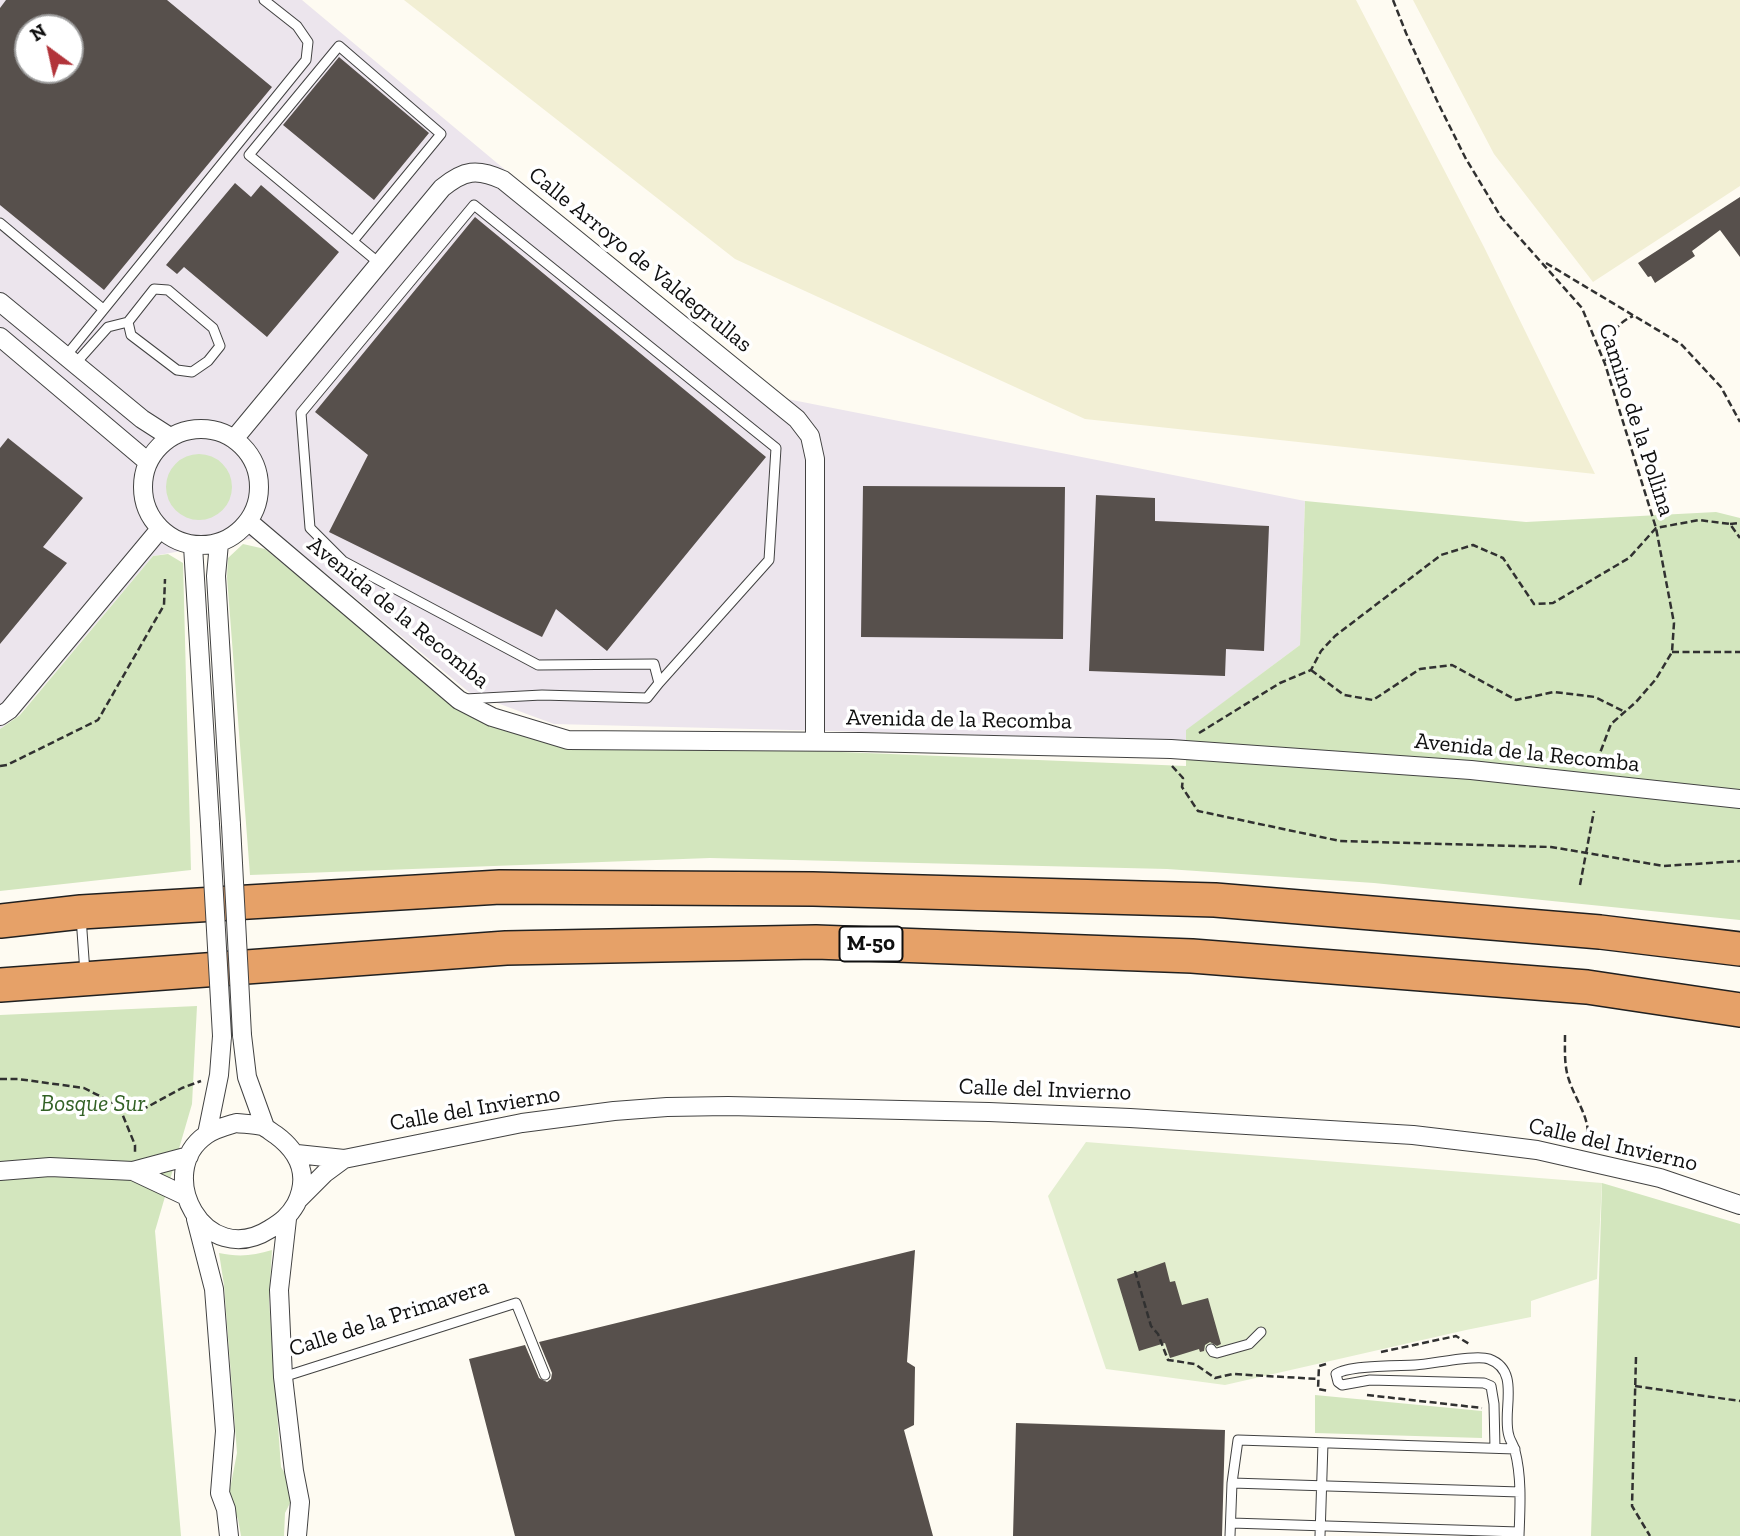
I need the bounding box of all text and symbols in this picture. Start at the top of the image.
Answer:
north arrow [14,14,84,84]
text: N [26,19,51,46]
street label: Calle Arroyo de Valdegrullas [523,161,757,359]
street label: Camino de la Pollina [1592,320,1680,520]
street label: Avenida de la Recomba [301,531,495,695]
street label: Avenida de la Recomba [846,704,1072,736]
street label: Avenida de la Recomba [1413,727,1641,779]
road number: M-50 [840,926,903,962]
street label: Calle del Invierno [958,1073,1132,1107]
street label: Calle del Invierno [388,1080,562,1138]
park label: Bosque Sur [41,1090,145,1118]
street label: Calle del Invierno [1526,1112,1700,1178]
street label: Calle de la Primavera [286,1273,492,1363]

